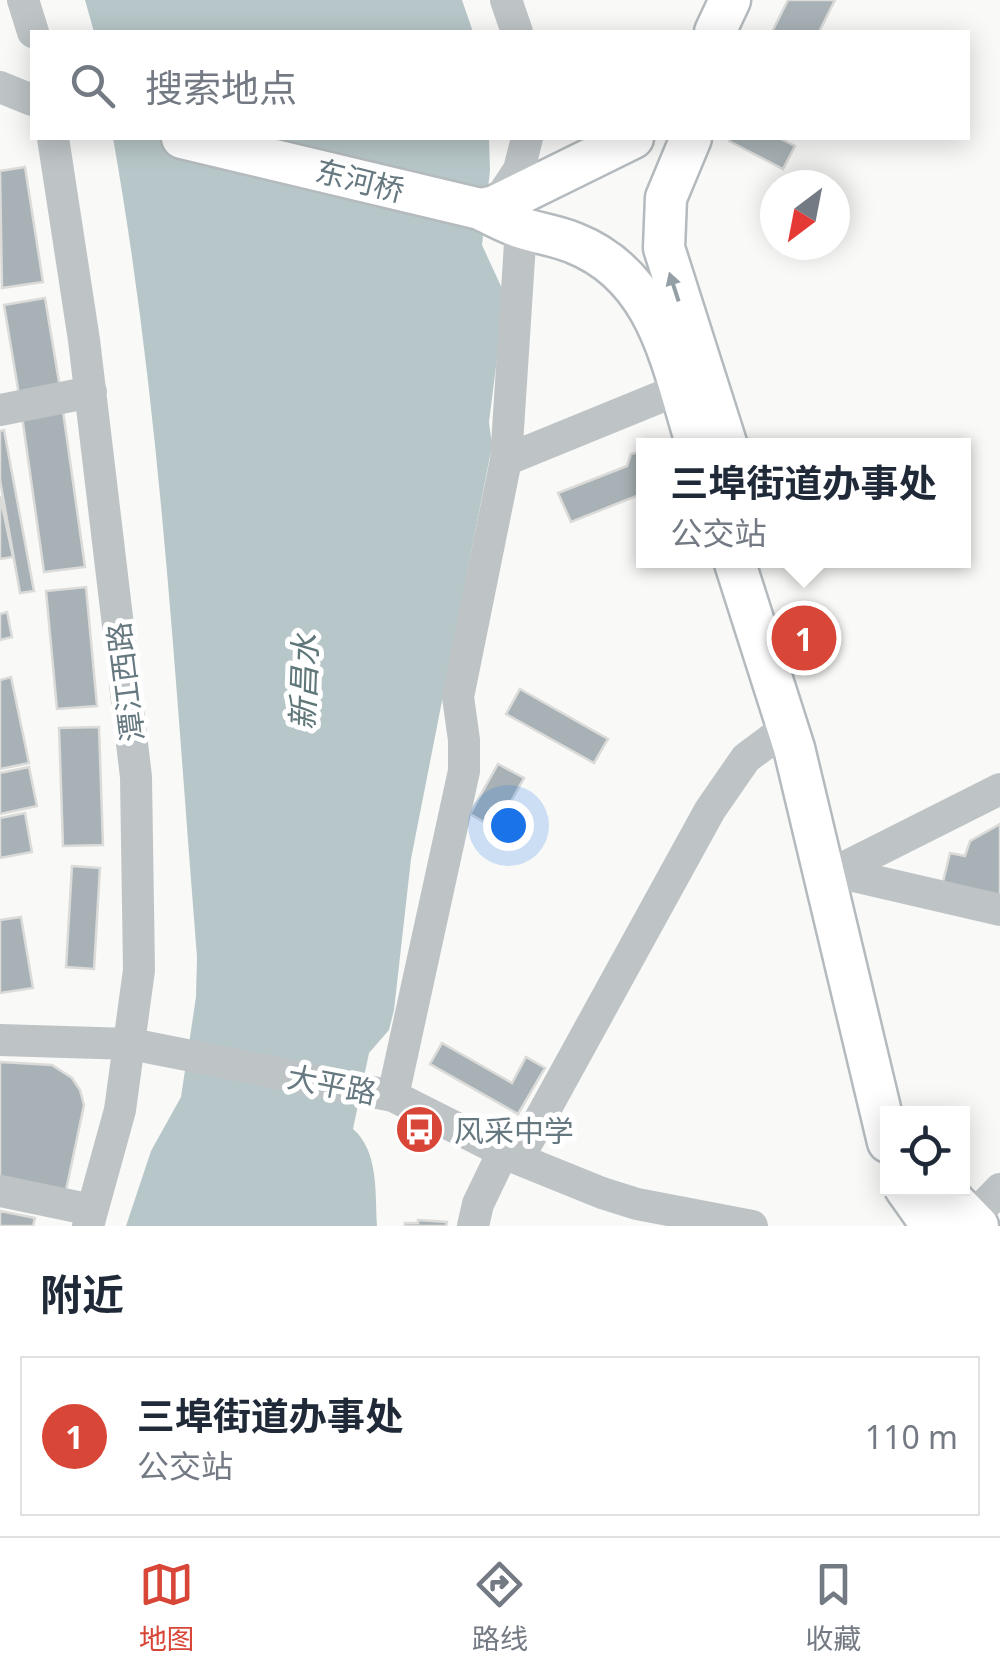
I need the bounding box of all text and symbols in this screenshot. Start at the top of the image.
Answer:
search box [30,30,970,140]
icon: search [65,58,120,113]
text: 搜索地点 [145,61,297,113]
street label: 东河桥 [311,149,409,211]
north arrow [760,170,850,260]
one-way arrow [666,271,681,301]
popup [636,438,971,568]
text: 三埠街道办事处 [670,456,937,508]
text: 公交站 [670,511,767,554]
pin: 1 [772,600,836,676]
street label: 潭江西路 [97,620,153,744]
water label: 新昌水 [280,631,326,731]
your location [483,800,534,851]
street label: 大平路 [284,1055,380,1113]
bus stop icon: 风采中学 [393,1104,445,1156]
map controls [880,1106,970,1196]
button: locate [880,1106,970,1196]
place label: 风采中学 [454,1110,574,1151]
text: 附近 [40,1265,124,1322]
text: 三埠街道办事处 [137,1389,403,1441]
text: 1 [65,1415,84,1458]
text: 110 m [865,1415,958,1458]
text: 公交站 [137,1444,233,1487]
tab: 地图 [139,1557,195,1657]
tab: 路线 [472,1557,528,1657]
tab: 收藏 [805,1557,861,1657]

